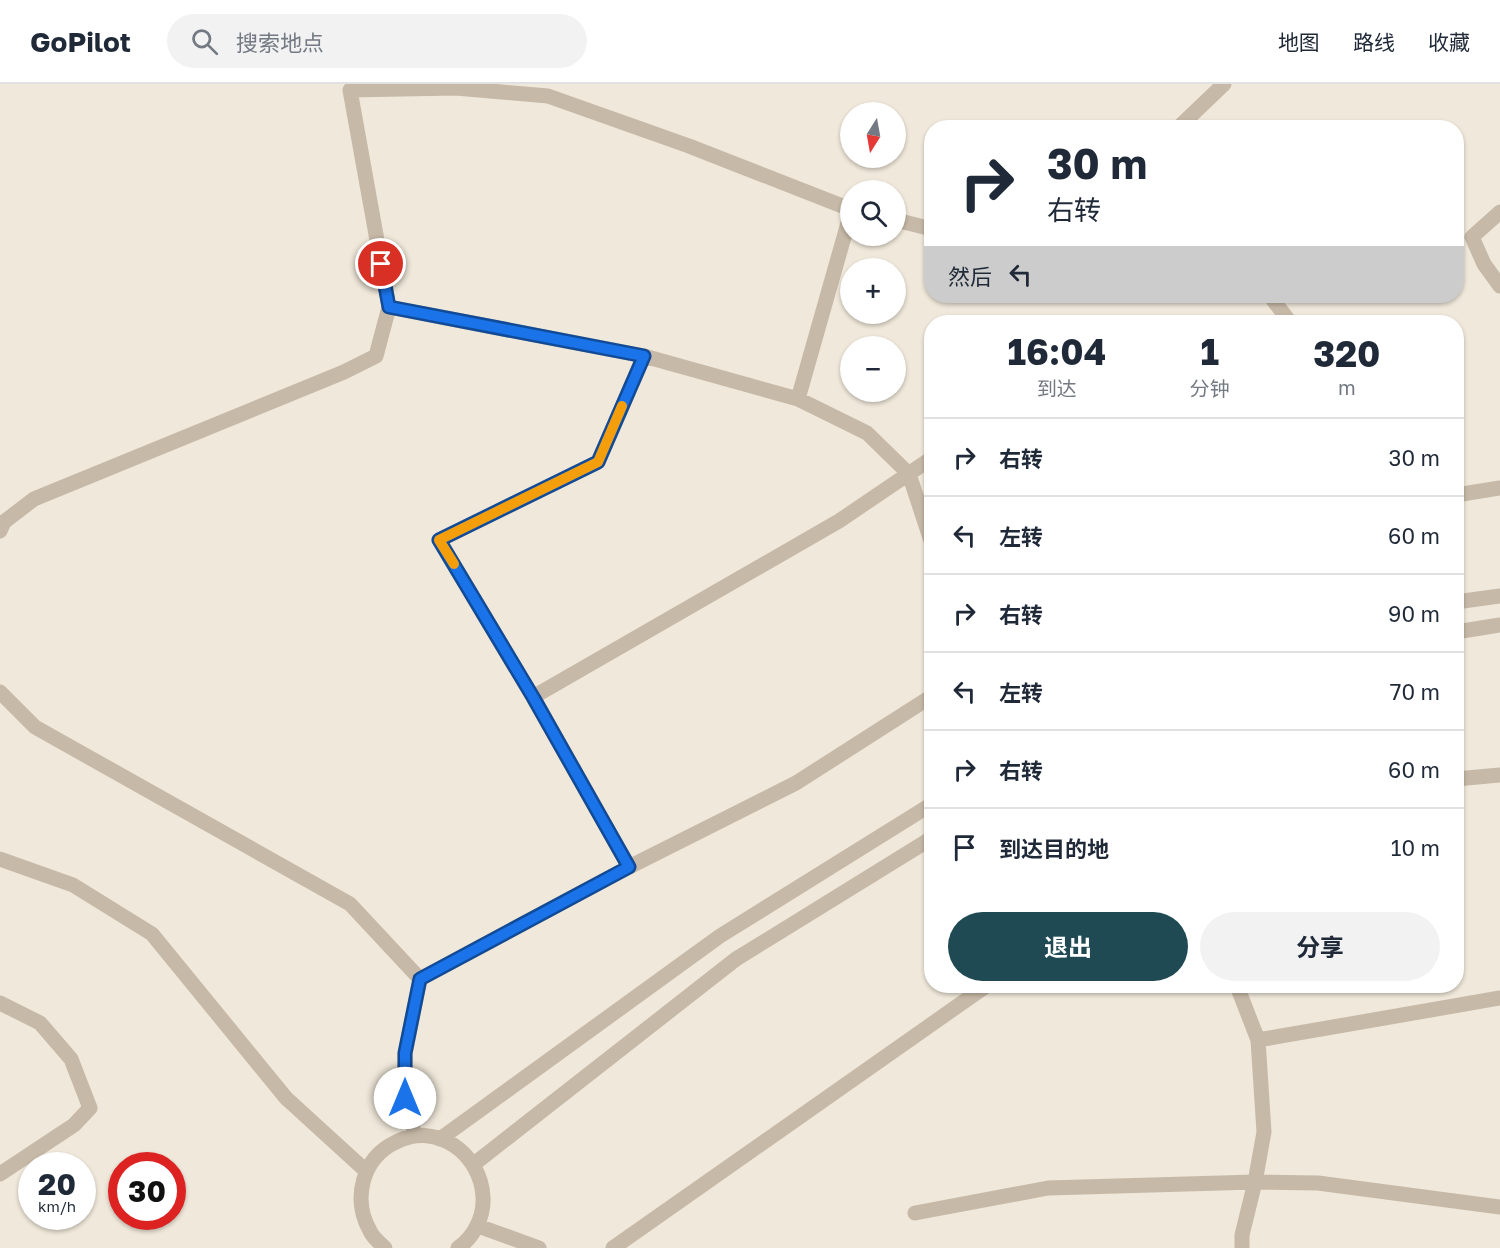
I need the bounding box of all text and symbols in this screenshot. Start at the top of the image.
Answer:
search box [167,14,587,68]
text: GoPilot [30,25,131,58]
icon: search [188,25,221,58]
text: 搜索地点 [236,29,324,56]
text: 地图 [1278,29,1320,55]
text: 路线 [1353,29,1395,55]
text: 收藏 [1428,29,1470,55]
north arrow [840,102,906,168]
map controls [840,102,906,402]
text: 30 m [1047,138,1147,188]
icon: right [948,144,1026,222]
button: search [840,180,906,246]
text: 右转 [1047,194,1101,226]
pin [355,238,406,289]
icon: arrive [364,247,397,280]
button: + [840,258,906,324]
icon: left [1004,258,1037,291]
text: 然后 [948,263,992,290]
text: 16:04 [1007,330,1106,373]
text: 1 [1200,330,1219,373]
text: 320 [1313,332,1381,375]
button: − [840,336,906,402]
text: m [1338,375,1356,399]
text: 到达 [1037,376,1077,400]
text: 分钟 [1190,376,1230,400]
icon: right [948,441,981,474]
text: 30 m [1389,444,1440,471]
text: 右转 [999,445,1043,472]
icon: left [948,519,981,552]
text: 60 m [1388,522,1440,549]
text: 左转 [999,523,1043,550]
icon: right [948,597,981,630]
text: 90 m [1388,600,1440,627]
text: 右转 [999,601,1043,628]
icon: left [948,675,981,708]
text: 70 m [1390,678,1440,705]
text: 左转 [999,679,1043,706]
icon: right [948,753,981,786]
text: 60 m [1388,756,1440,783]
text: 右转 [999,757,1043,784]
icon: arrive [948,831,981,864]
text: 10 m [1391,834,1440,861]
text: 到达目的地 [999,835,1109,862]
button: 退出 [948,912,1188,981]
button: 分享 [1200,912,1440,981]
position arrow [373,1066,437,1130]
speed limit sign: 30 [108,1152,186,1230]
text: 20 [38,1166,76,1202]
text: km/h [38,1197,76,1215]

